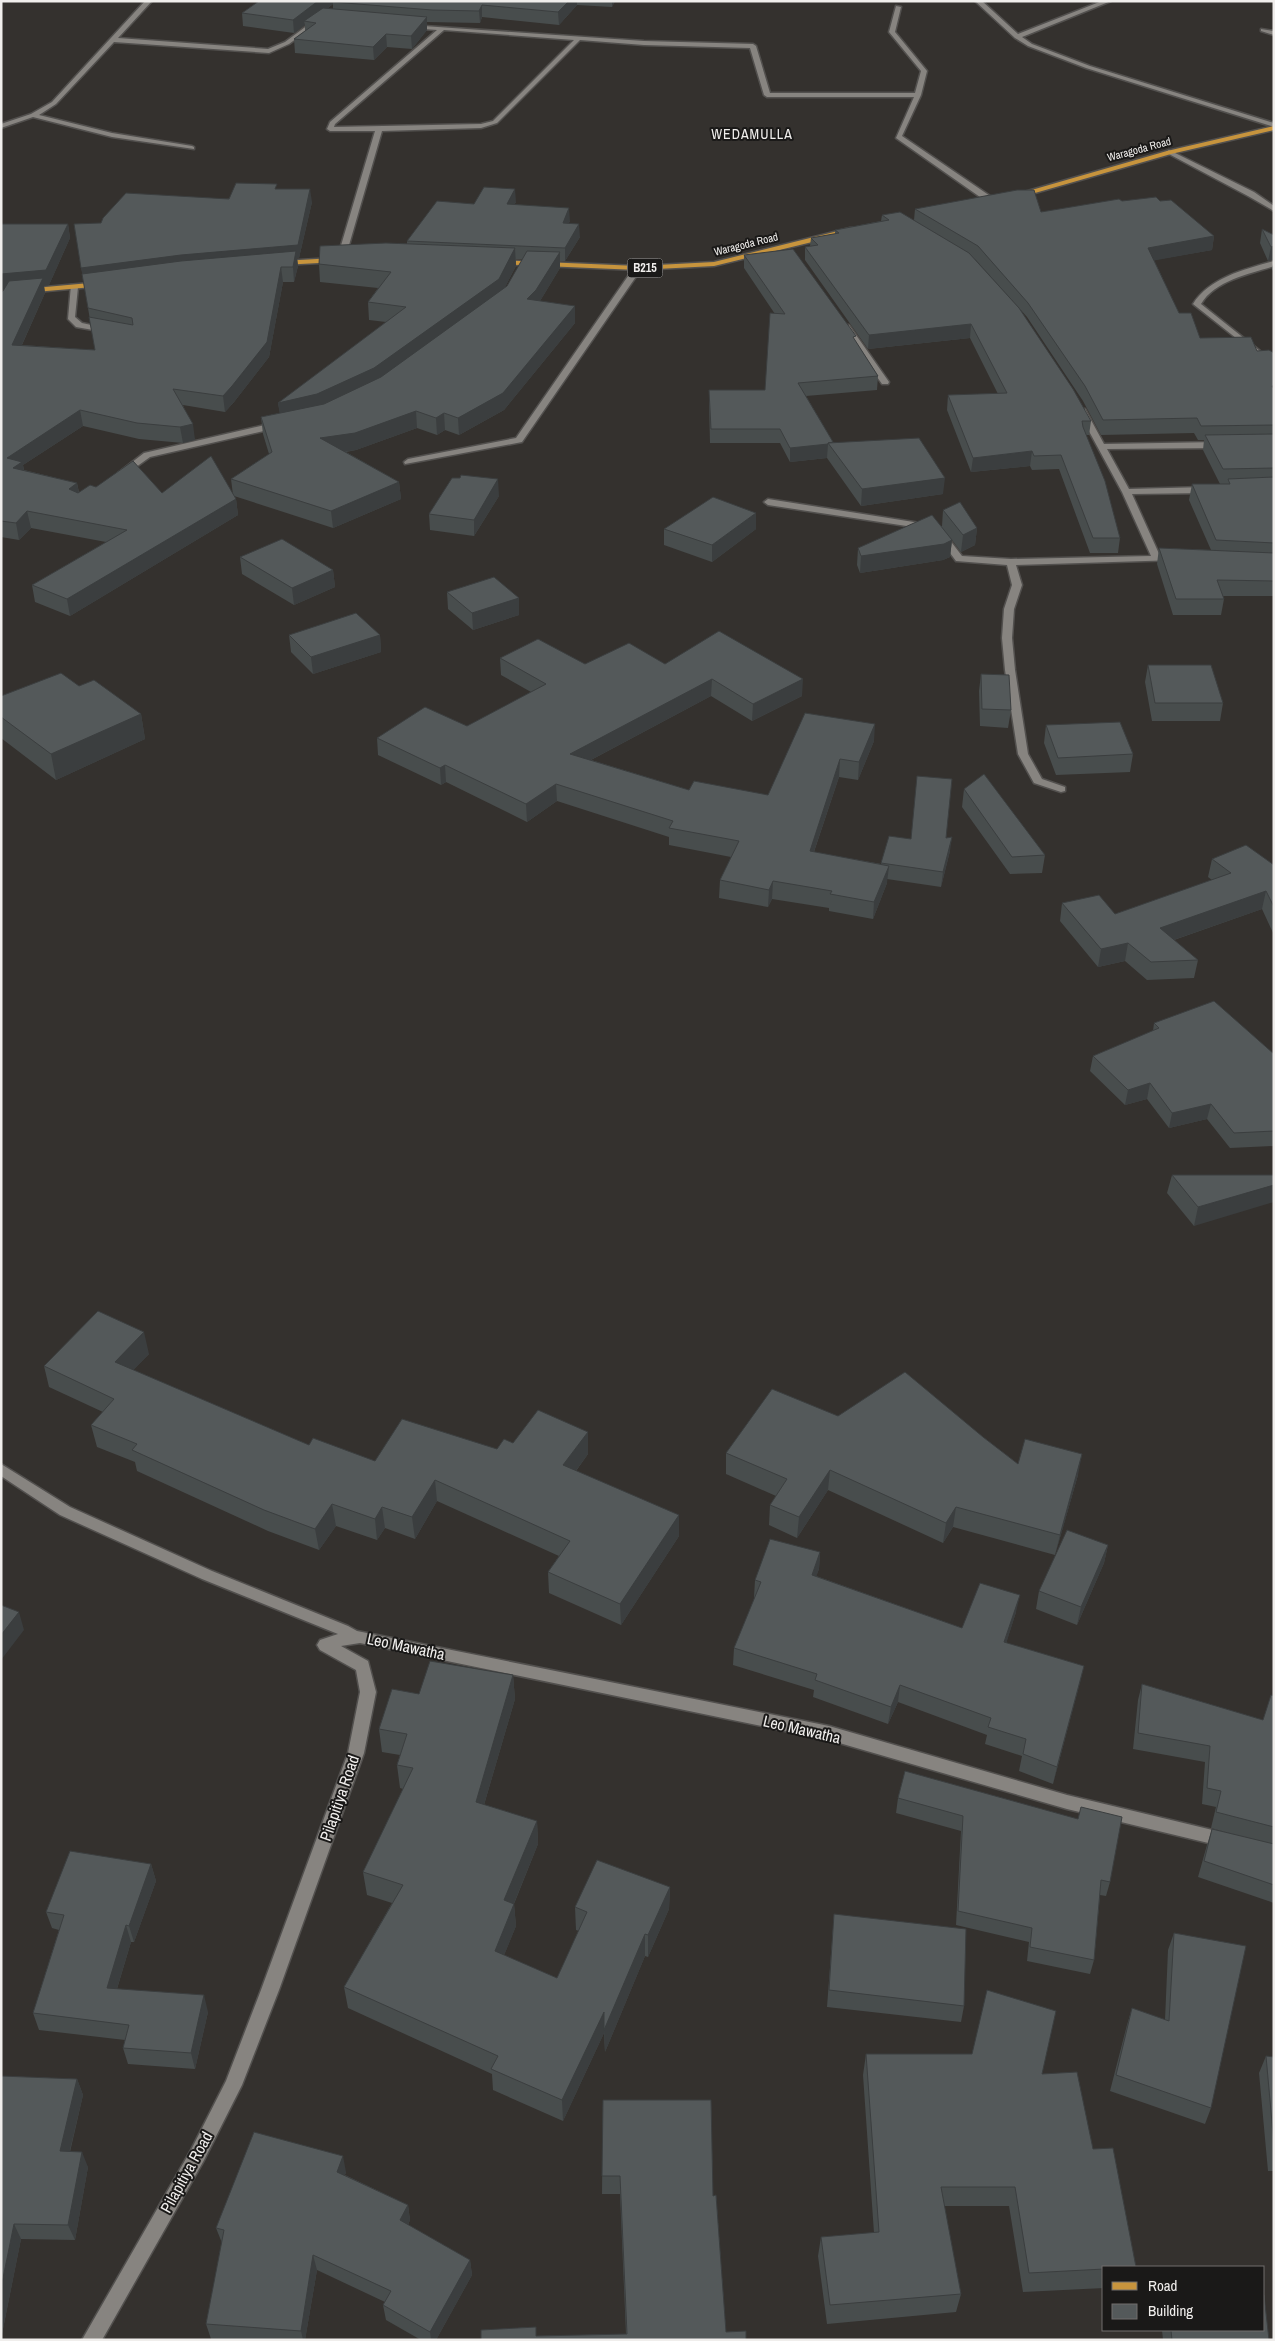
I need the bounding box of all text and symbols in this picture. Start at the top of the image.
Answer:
district label: WEDAMULLA [711,125,793,143]
street label: Waragoda Road [1106,134,1172,164]
street label: Waragoda Road [713,229,779,259]
road number: B215 [628,258,662,278]
street label: Leo Mawatha [365,1627,447,1665]
street label: Leo Mawatha [761,1709,844,1749]
street label: Pilapitiya Road [314,1752,364,1844]
street label: Pilapitiya Road [155,2127,217,2217]
legend [1102,2266,1265,2331]
text: Road [1148,2275,1177,2296]
text: Building [1148,2300,1193,2321]

